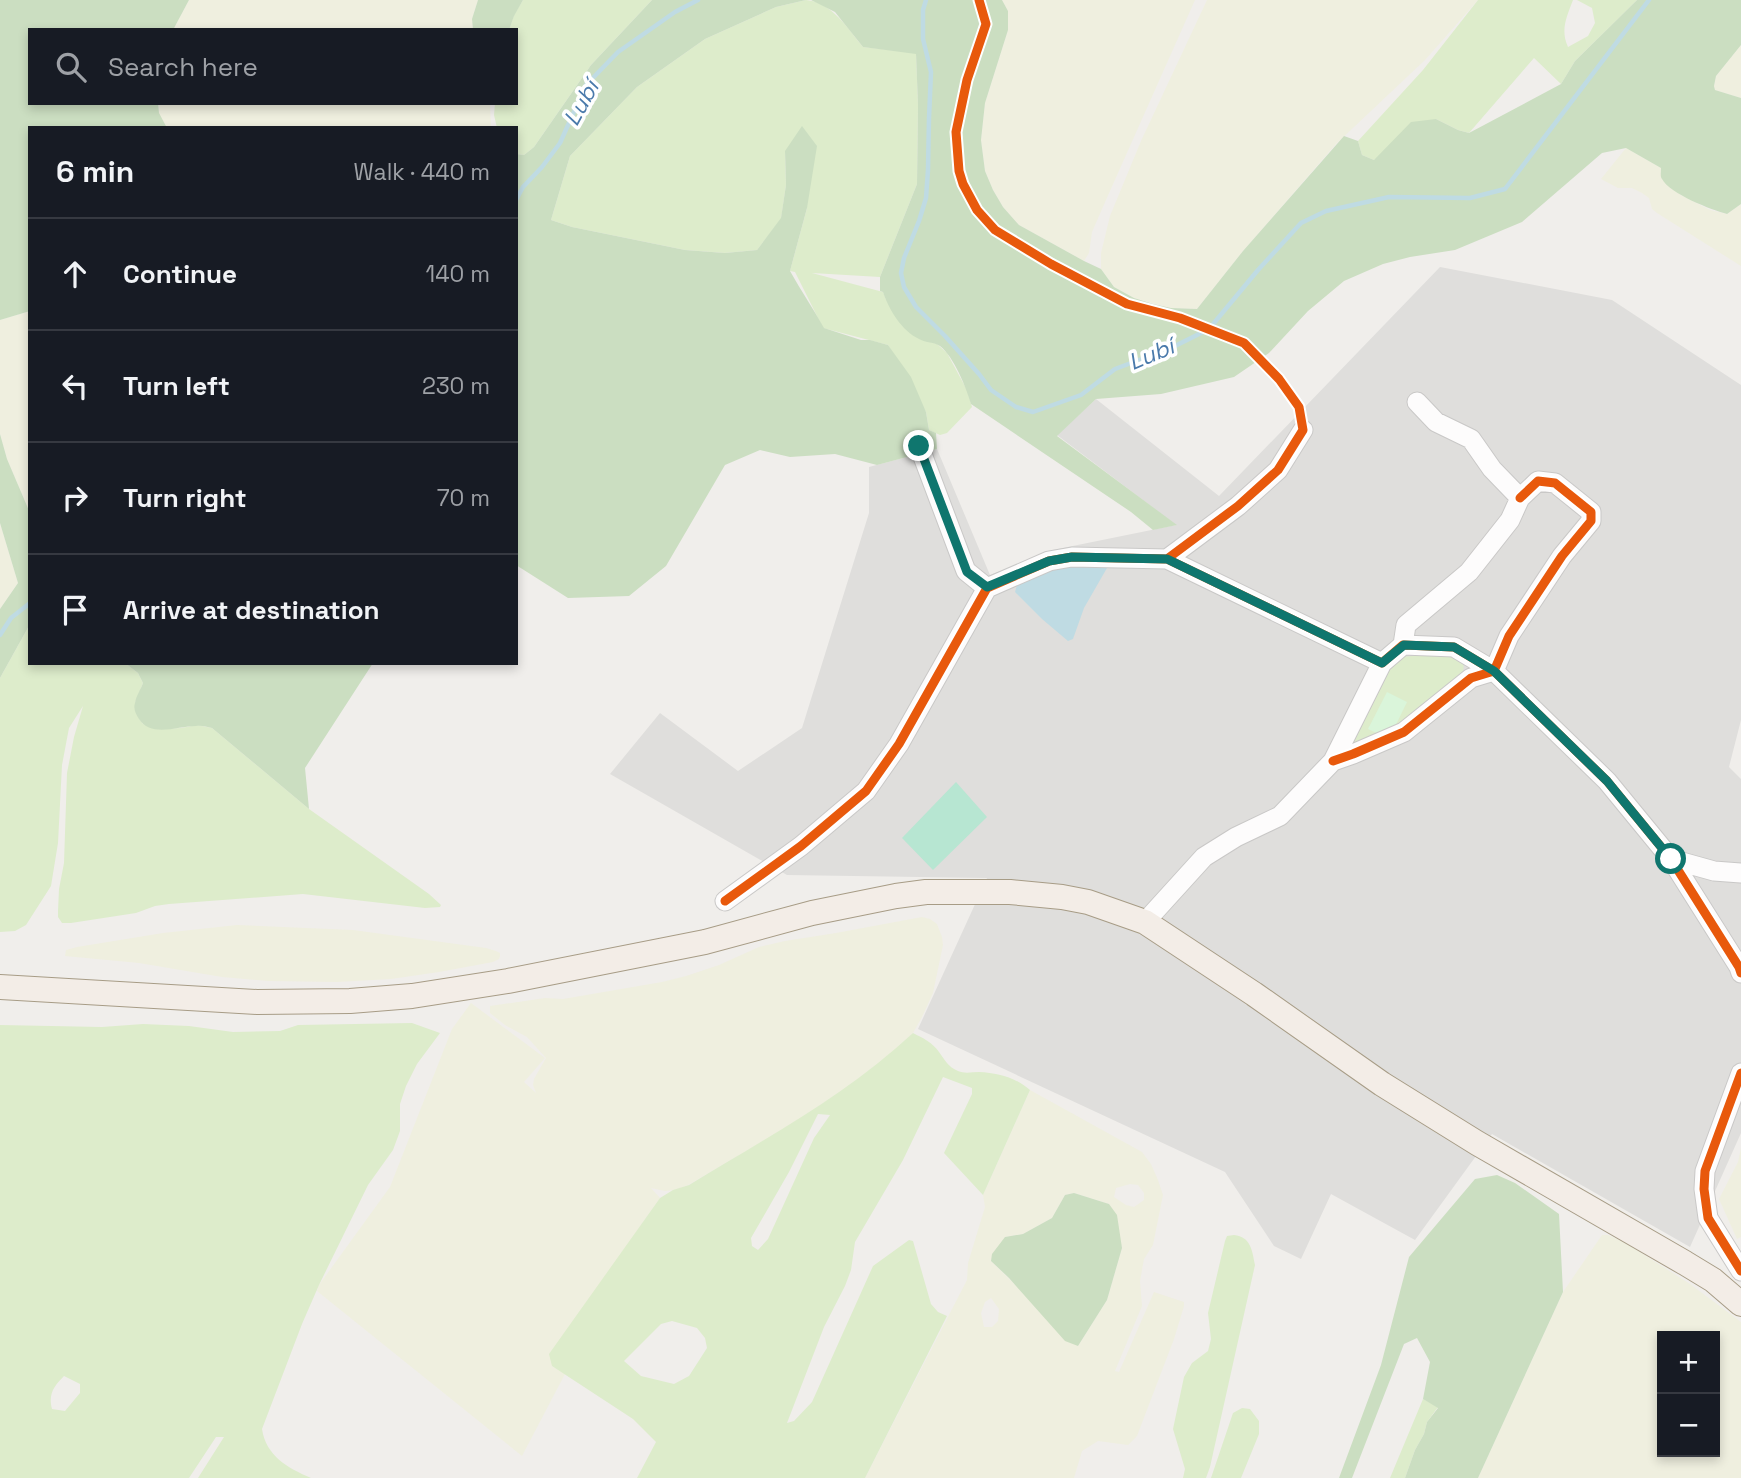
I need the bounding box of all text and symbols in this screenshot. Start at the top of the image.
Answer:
search box [28,28,518,105]
icon: search [52,48,90,86]
text: Search here [108,50,258,84]
water label: Lubí [556,71,608,131]
text: 6 min [56,152,134,191]
text: Walk · 440 m [354,157,490,187]
icon: ahead [56,255,94,293]
text: Continue [123,257,237,291]
text: 140 m [426,259,490,289]
water label: Lubí [1124,329,1183,377]
icon: left [56,367,94,405]
text: Turn left [123,369,230,403]
text: 230 m [422,371,490,401]
route end [903,430,934,461]
icon: right [56,479,94,517]
text: Turn right [123,481,247,515]
text: 70 m [437,483,490,513]
icon: arrive [56,591,94,629]
text: Arrive at destination [123,593,380,627]
route start [1655,843,1686,874]
map controls [1657,1331,1720,1457]
button: + [1657,1331,1720,1394]
button: − [1657,1394,1720,1457]

